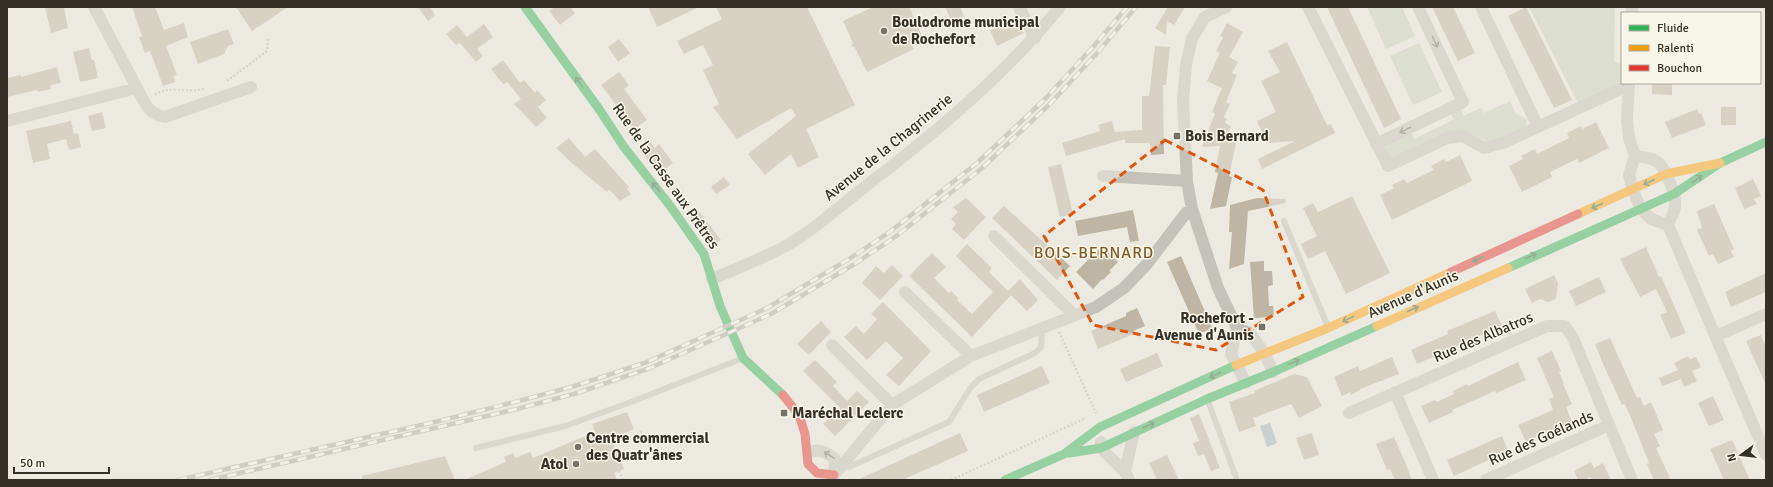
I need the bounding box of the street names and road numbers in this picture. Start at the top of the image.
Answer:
street label: Avenue de la Chagrinerie [820,90,956,204]
street label: Rue de la Casse aux Prêtres [609,100,723,253]
street label: Avenue d'Aunis [1365,266,1461,322]
street label: Rue des Albatros [1430,308,1536,366]
street label: Rue des Goélands [1486,407,1597,469]

